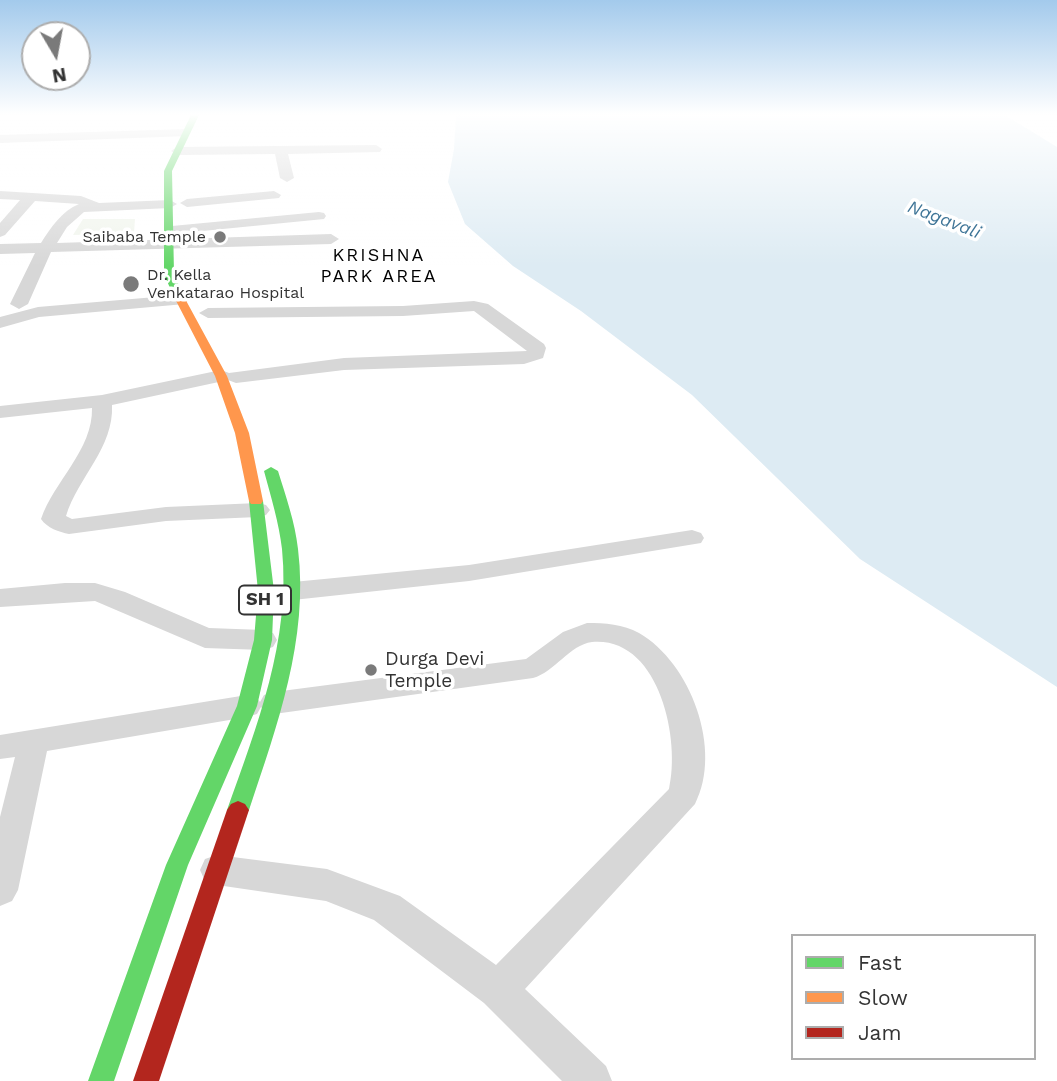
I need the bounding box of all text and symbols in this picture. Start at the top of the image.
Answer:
north arrow [21,21,91,91]
text: N [50,63,68,88]
water label: Nagavali [904,196,984,244]
place label: Saibaba Temple [82,227,206,247]
marker: Saibaba Temple [212,229,228,245]
district label: KRISHNA PARK AREA [322,245,436,288]
place label: Dr. Kella Venkatarao Hospital [147,265,304,303]
marker: Dr. Kella Venkatarao Hospital [121,274,141,294]
road number: SH 1 [239,586,291,614]
place label: Durga Devi Temple [385,648,484,692]
marker: Durga Devi Temple [363,662,379,678]
legend [791,934,1036,1060]
text: Fast [858,950,902,975]
text: Slow [858,985,908,1010]
text: Jam [858,1020,901,1045]

